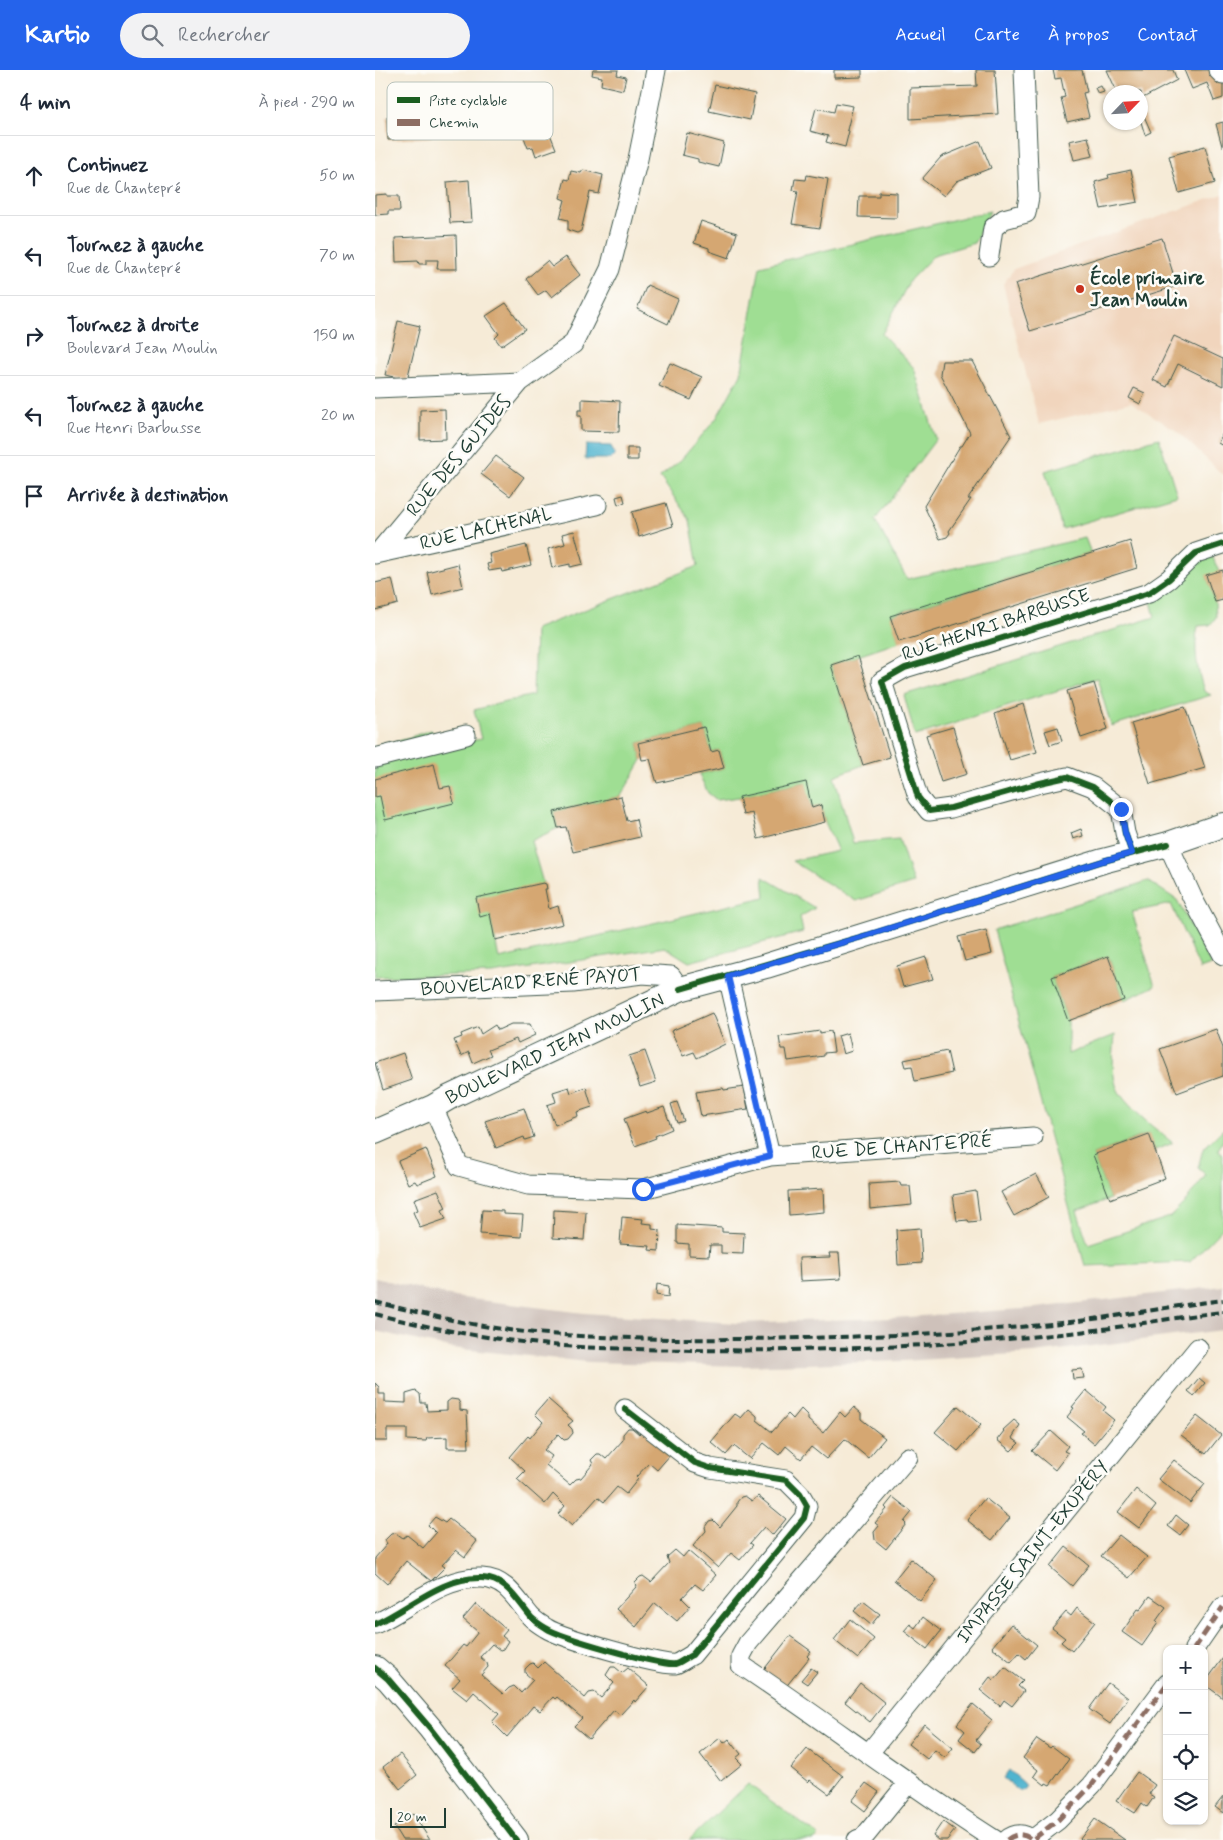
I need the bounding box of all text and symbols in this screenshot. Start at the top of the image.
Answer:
search box [120,13,470,58]
text: Kartio [25,20,90,51]
icon: search [138,21,166,49]
text: Rechercher [178,23,270,48]
text: Accueil [895,23,946,47]
text: Carte [974,23,1020,47]
text: À propos [1048,23,1109,47]
text: Contact [1137,23,1198,47]
legend [387,82,553,140]
north arrow [1103,85,1148,130]
text: 4 min [20,89,71,117]
text: À pied · 290 m [259,92,355,113]
text: Piste cyclable [429,92,507,110]
text: Chemin [429,114,479,132]
text: Continuez [67,153,148,178]
icon: ahead [20,162,48,190]
text: 50 m [319,165,355,186]
text: Rue de Chantepré [67,178,181,199]
text: Tournez à gauche [67,233,204,258]
icon: left [20,242,48,270]
text: 70 m [319,245,355,266]
text: Rue de Chantepré [67,258,181,279]
place label: École primaire Jean Moulin [1090,264,1204,313]
marker: École primaire Jean Moulin [1074,283,1086,295]
text: Tournez à droite [67,313,199,338]
icon: right [20,322,48,350]
text: 150 m [313,325,355,346]
text: Boulevard Jean Moulin [67,338,218,359]
street label: RUE DES GUIDES [401,390,517,522]
text: Tournez à gauche [67,393,204,418]
icon: left [20,402,48,430]
text: 20 m [321,405,355,426]
text: Rue Henri Barbusse [67,418,202,439]
icon: arrive [20,482,48,510]
text: Arrivée à destination [67,483,228,508]
street label: RUE LACHENAL [418,502,555,556]
street label: RUE HENRI BARBUSSE [899,583,1093,667]
route end [1110,798,1133,821]
street label: BOUVELARD RENÉ PAYOT [420,961,642,1002]
street label: BOULEVARD JEAN MOULIN [442,987,668,1111]
street label: RUE DE CHANTEPRÉ [811,1127,993,1166]
route start [632,1178,655,1201]
street label: IMPASSE SAINT-EXUPÉRY [950,1454,1115,1649]
map controls [1163,1645,1208,1825]
button: + [1163,1645,1208,1690]
button: − [1163,1690,1208,1735]
button: locate [1163,1735,1208,1780]
button: layers [1163,1780,1208,1825]
scale bar [390,1805,446,1828]
text: 20 m [397,1808,427,1826]

